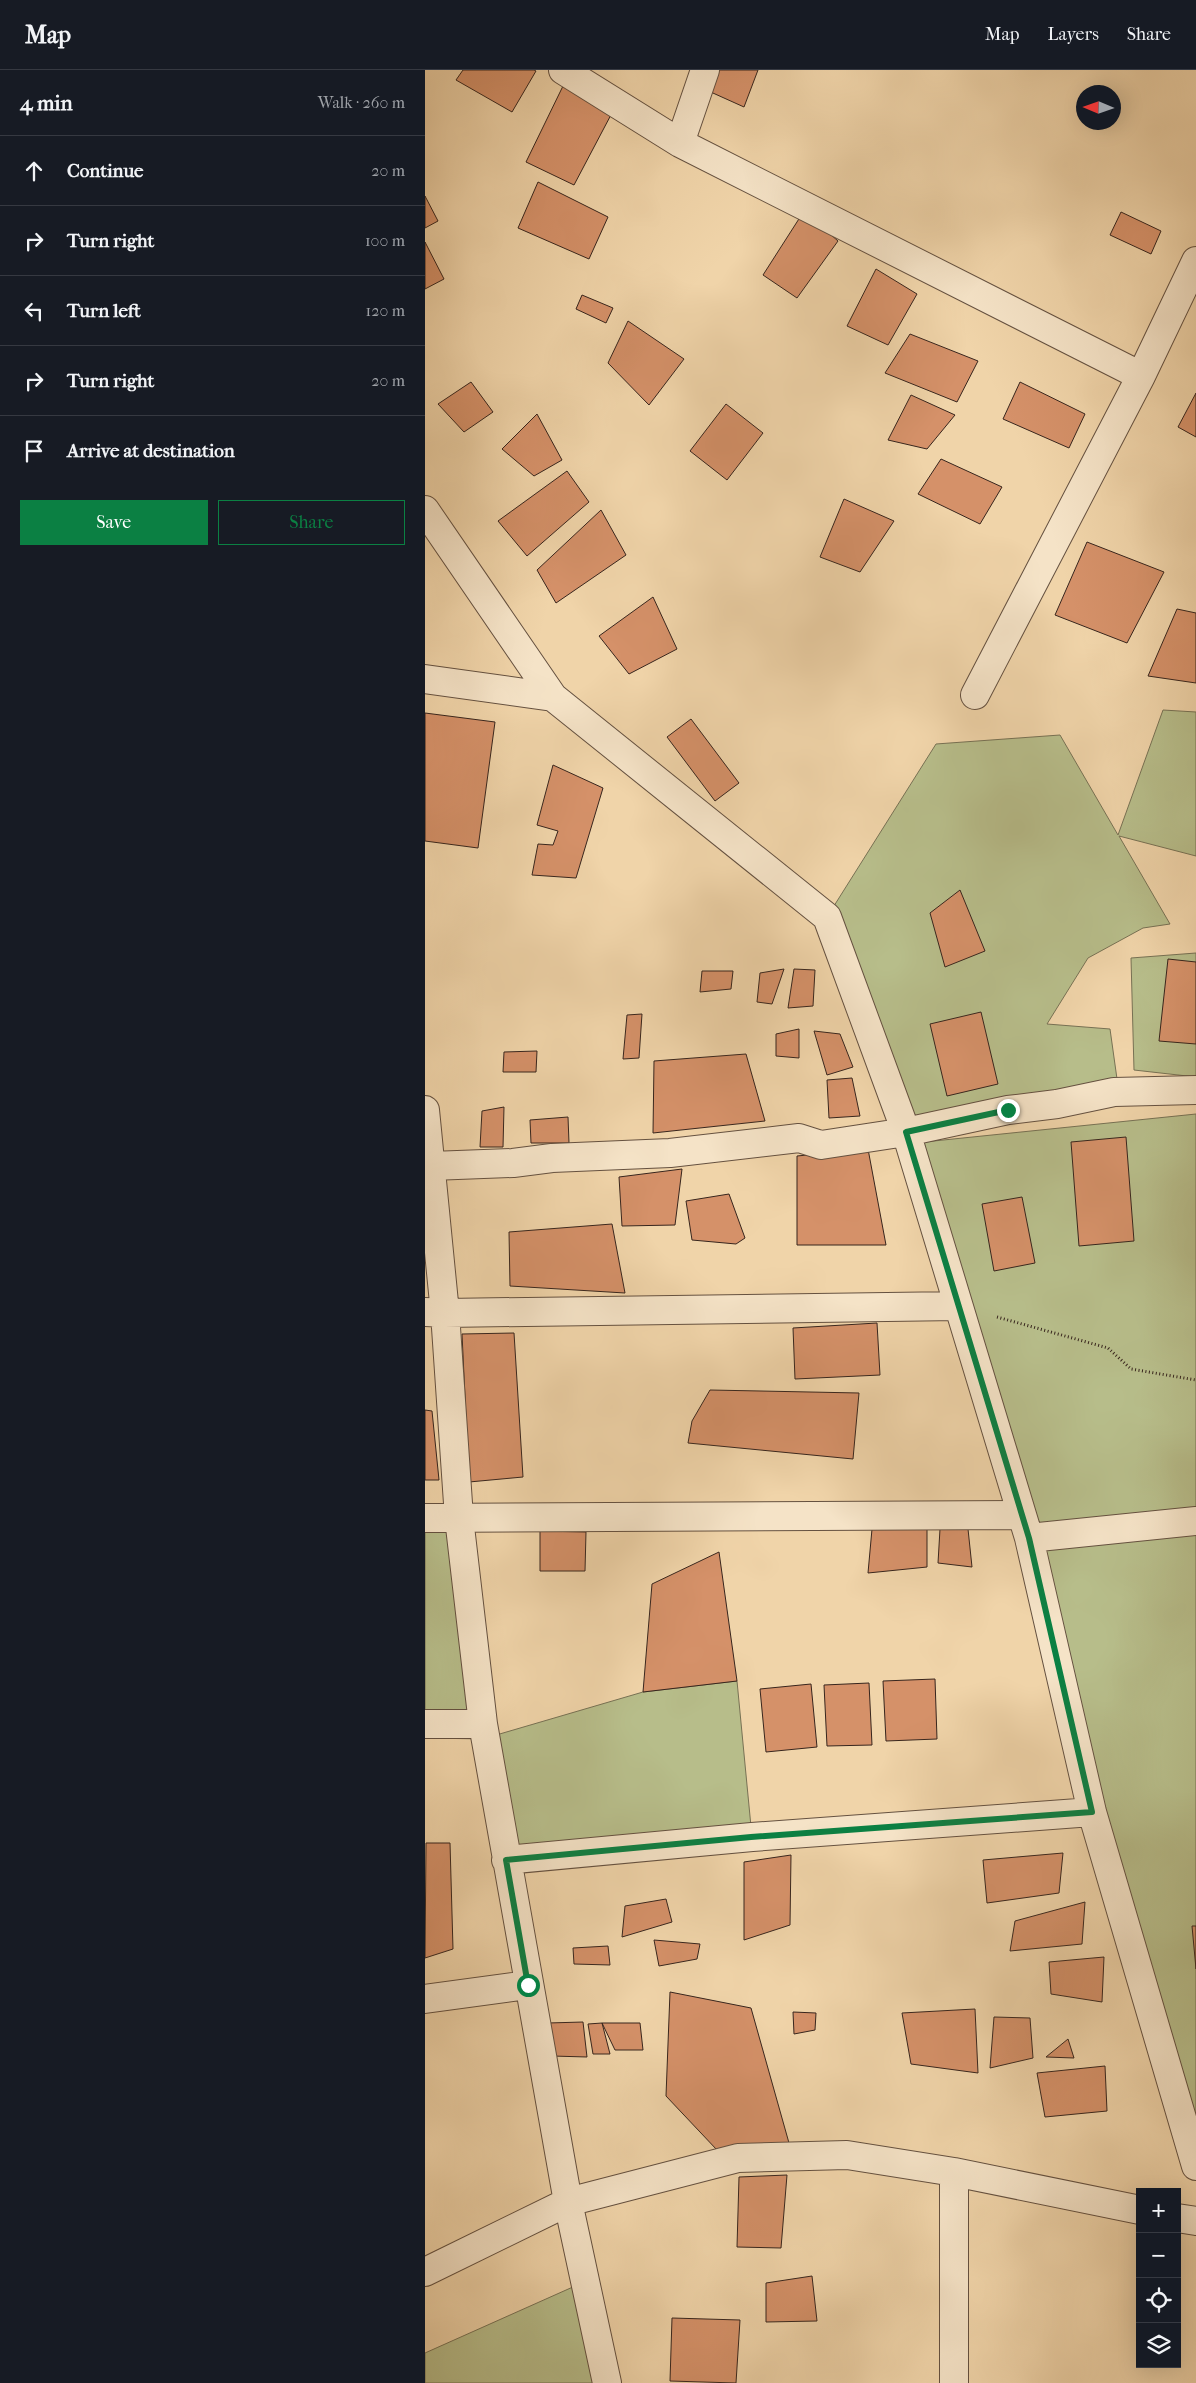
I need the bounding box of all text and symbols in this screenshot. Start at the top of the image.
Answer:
text: Map [25,21,71,49]
text: Map [985,24,1019,45]
text: Layers [1047,24,1099,45]
text: Share [1127,24,1171,45]
north arrow [1076,85,1121,130]
text: 4 min [20,91,73,115]
text: Walk · 260 m [318,93,405,112]
icon: ahead [20,157,48,185]
text: Continue [67,160,143,182]
text: 20 m [371,161,405,180]
icon: right [20,227,48,255]
text: Turn right [67,230,154,252]
text: 100 m [365,231,405,250]
icon: left [20,297,48,325]
text: Turn left [67,300,141,322]
text: 120 m [366,301,405,320]
icon: right [20,367,48,395]
text: Turn right [67,370,154,392]
text: 20 m [371,371,405,390]
icon: arrive [20,437,48,465]
text: Arrive at destination [67,440,235,462]
button: Save [20,500,208,545]
button: Share [218,500,405,545]
route end [997,1099,1020,1122]
route start [517,1974,540,1997]
map controls [1136,2188,1181,2368]
button: + [1136,2188,1181,2233]
button: − [1136,2233,1181,2278]
button: locate [1136,2278,1181,2323]
button: layers [1136,2323,1181,2368]

